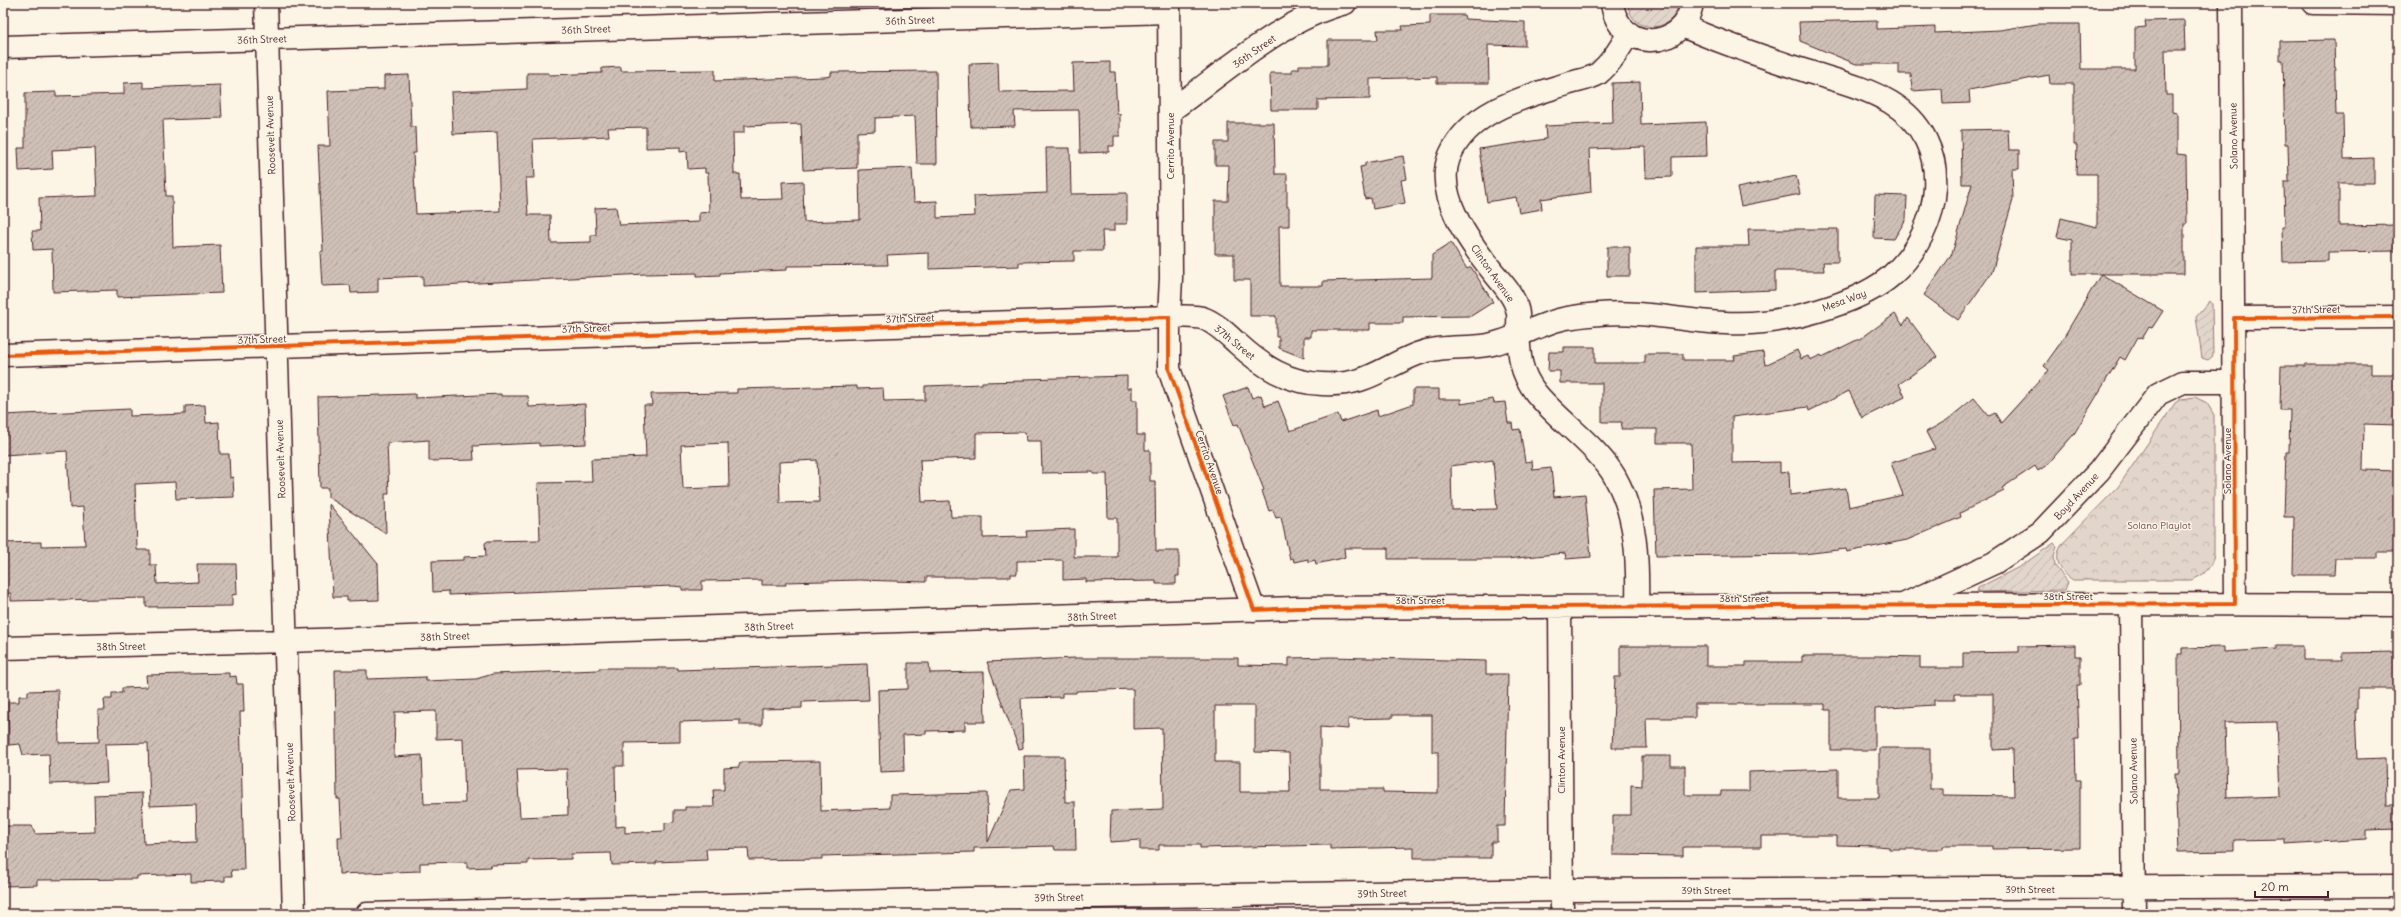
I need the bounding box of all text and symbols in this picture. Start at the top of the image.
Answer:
street label: 36th Street [885,13,936,28]
street label: 36th Street [561,22,612,37]
street label: 36th Street [1230,31,1279,71]
street label: 36th Street [237,32,288,47]
street label: Roosevelt Avenue [263,95,278,175]
street label: Solano Avenue [2226,103,2241,169]
street label: Cerrito Avenue [1164,113,1177,180]
street label: Clinton Avenue [1468,242,1517,305]
street label: Mesa Way [1820,286,1868,314]
street label: 37th Street [2292,303,2341,316]
street label: 37th Street [885,311,935,326]
street label: 37th Street [561,321,611,336]
street label: 37th Street [1212,322,1258,363]
street label: 37th Street [237,332,287,347]
street label: Roosevelt Avenue [273,419,288,499]
street label: Cerrito Avenue [1192,428,1227,496]
street label: Solano Avenue [2221,428,2234,494]
street label: Boyd Avenue [2051,470,2101,523]
park label: Solano Playlot [2127,519,2191,532]
street label: 38th Street [2043,590,2093,603]
street label: 38th Street [1719,592,1769,605]
street label: 38th Street [1395,594,1445,607]
street label: 38th Street [1067,609,1118,624]
street label: 38th Street [744,619,795,634]
street label: 38th Street [420,629,471,644]
street label: 38th Street [96,640,147,653]
street label: Clinton Avenue [1555,726,1568,794]
street label: Solano Avenue [2126,738,2141,804]
street label: Roosevelt Avenue [283,742,298,822]
scale bar [2255,873,2328,899]
text: 20 m [2261,879,2289,894]
street label: 39th Street [2005,883,2055,896]
street label: 39th Street [1681,884,1731,897]
street label: 39th Street [1357,887,1408,900]
street label: 39th Street [1034,891,1085,904]

